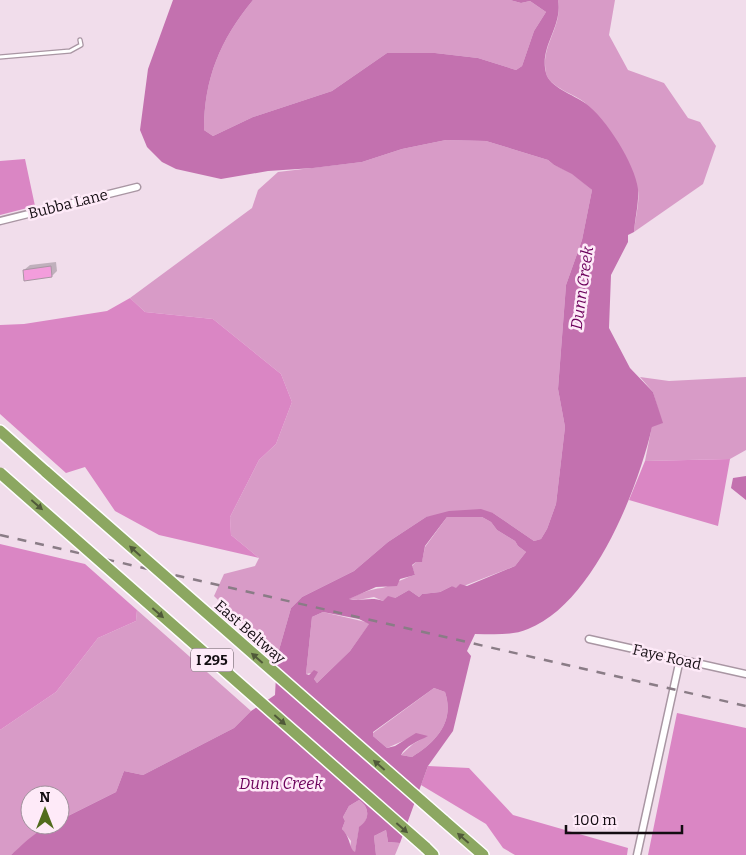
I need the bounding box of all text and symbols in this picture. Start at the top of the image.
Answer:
street label: Bubba Lane [26,185,110,223]
water label: Dunn Creek [567,245,597,331]
one-way arrow [30,500,43,511]
one-way arrow [130,545,142,557]
street label: East Beltway [211,596,289,668]
one-way arrow [152,607,164,619]
street label: Faye Road [631,640,703,674]
road number: I 295 [191,648,233,672]
one-way arrow [251,653,263,664]
one-way arrow [274,715,287,726]
one-way arrow [374,759,386,771]
water label: Dunn Creek [239,774,323,793]
north arrow [20,785,70,835]
text: N [40,789,51,806]
scale bar [566,802,682,834]
text: 100 m [574,811,617,829]
one-way arrow [396,822,409,833]
one-way arrow [456,832,469,843]

